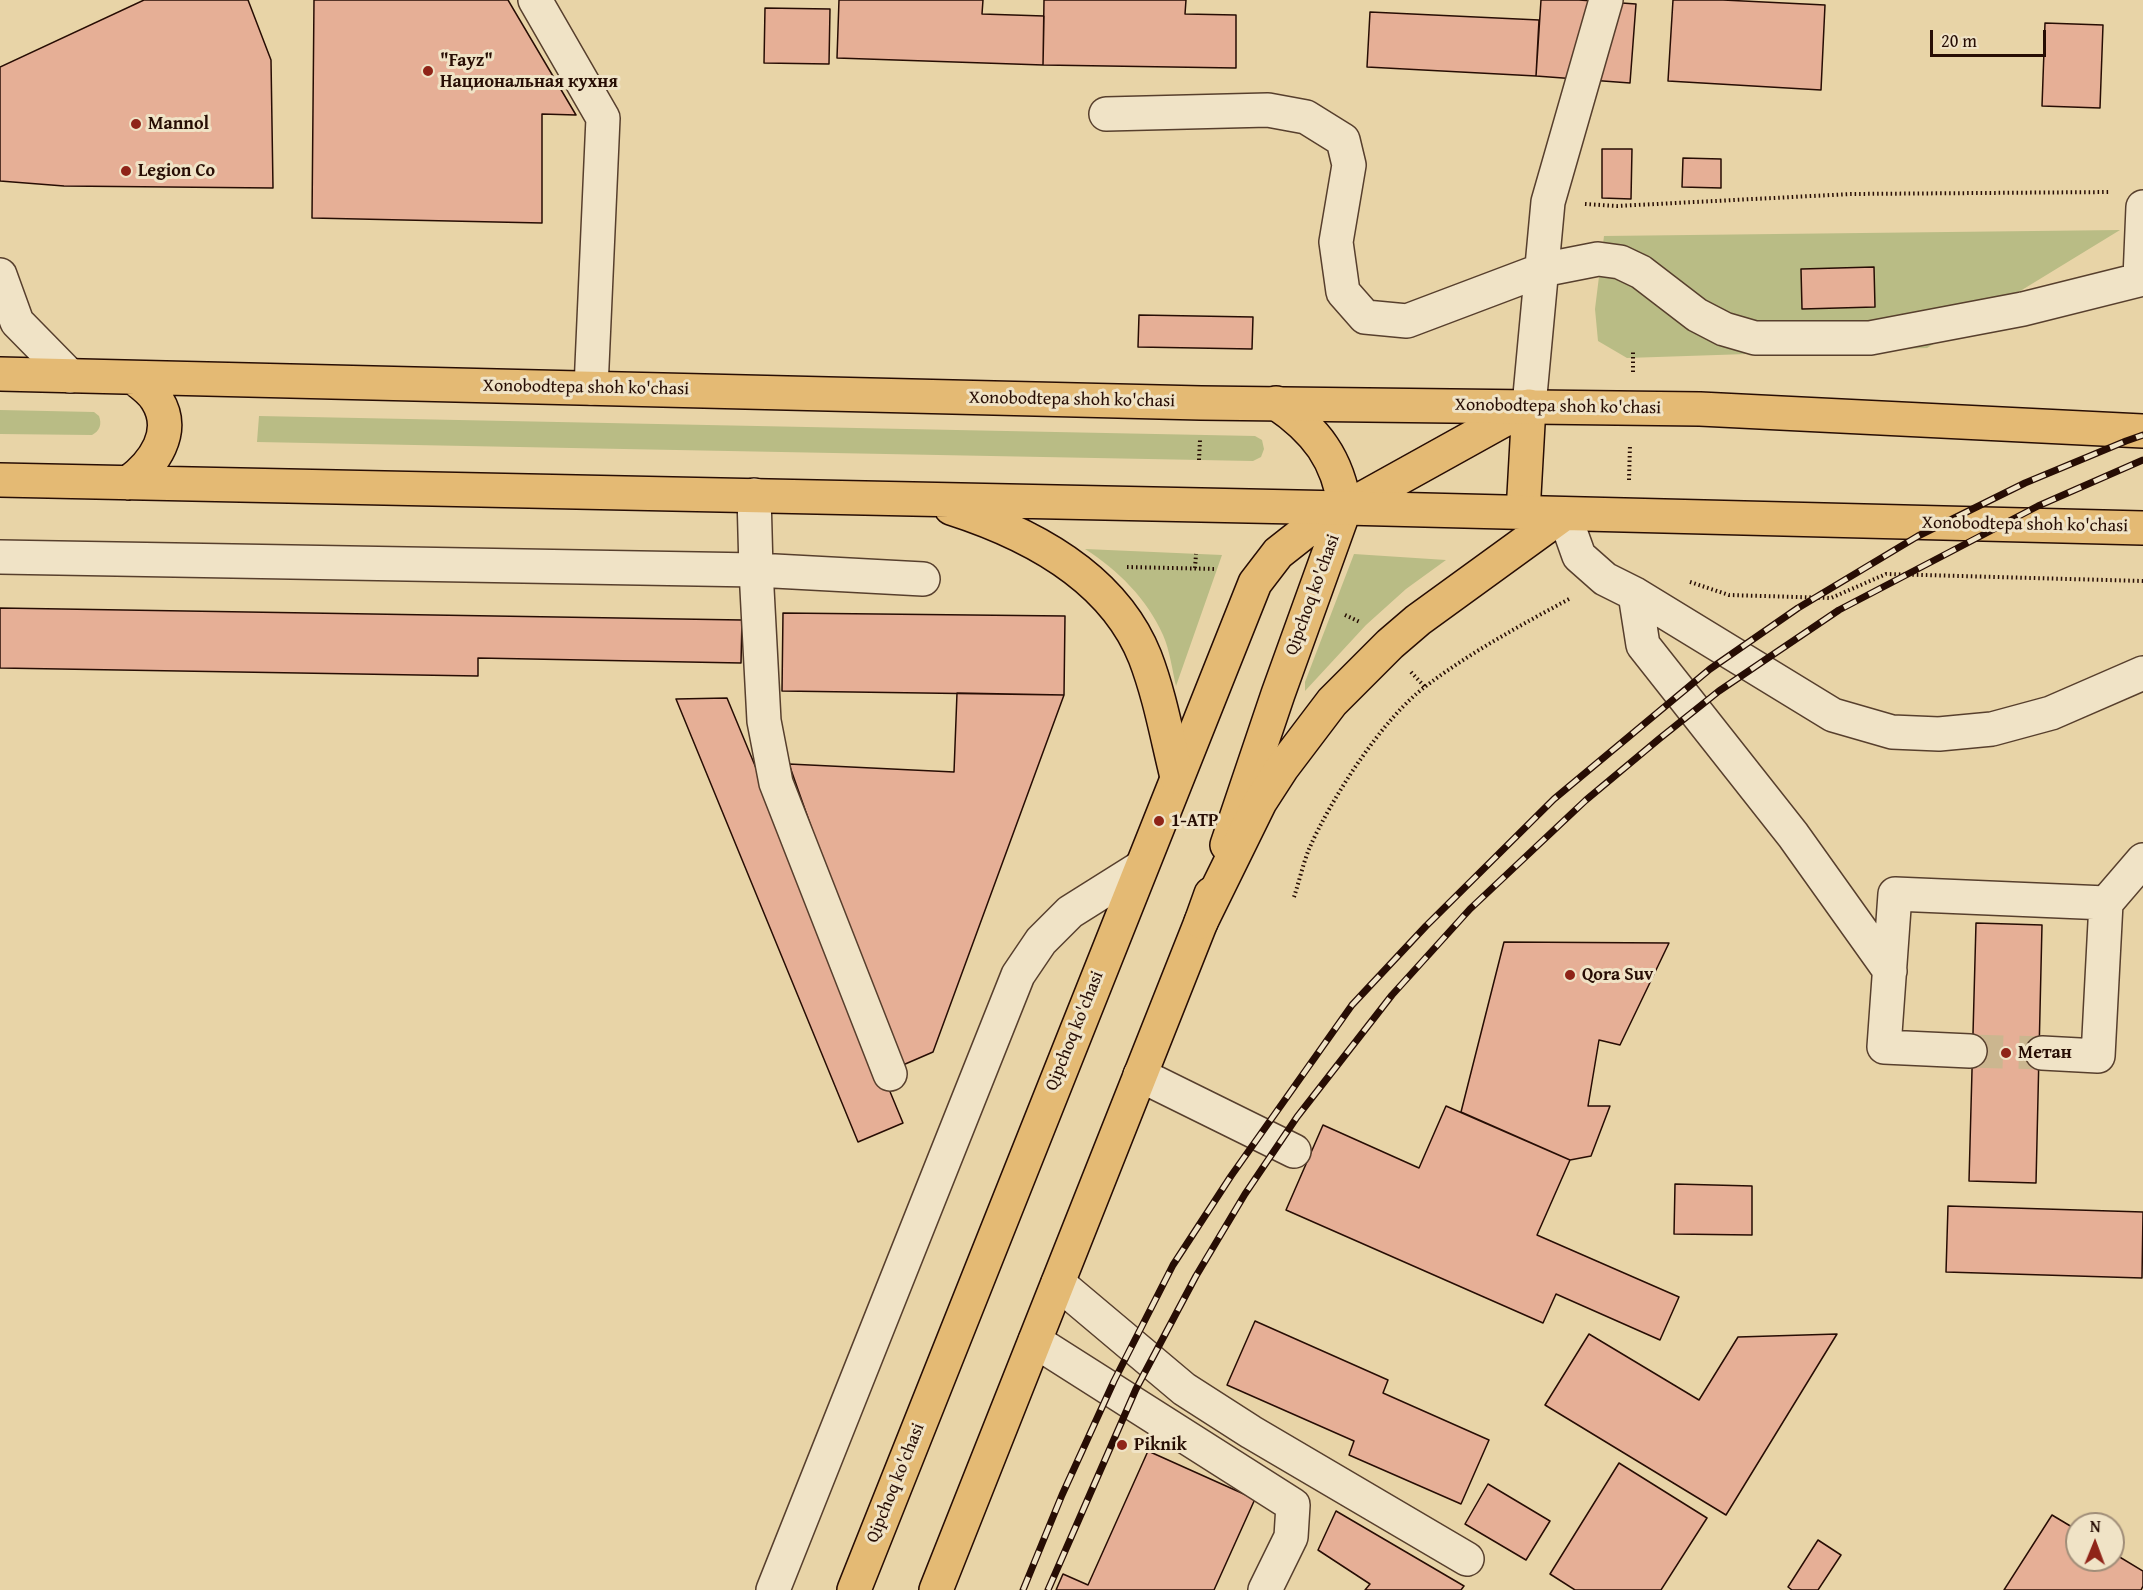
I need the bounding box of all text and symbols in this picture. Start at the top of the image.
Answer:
scale bar [1933,18,2048,56]
text: 20 m [1941,27,1977,54]
place label: "Fayz" Национальная кухня [440,50,618,92]
marker: "Fayz" Национальная кухня [421,64,435,78]
place label: Mannol [148,113,209,135]
marker: Mannol [129,117,143,131]
place label: Legion Co [138,160,215,182]
marker: Legion Co [119,164,133,178]
street label: Xonobodtepa shoh ko'chasi [483,375,689,401]
street label: Xonobodtepa shoh ko'chasi [969,387,1175,413]
street label: Xonobodtepa shoh ko'chasi [1455,394,1661,420]
street label: Xonobodtepa shoh ko'chasi [1922,512,2128,538]
street label: Qipchoq ko'chasi [1281,532,1345,658]
place label: 1-ATP [1171,810,1219,832]
marker: 1-ATP [1152,814,1166,828]
place label: Qora Suv [1582,964,1653,986]
street label: Qipchoq ko'chasi [1041,968,1109,1094]
marker: Qora Suv [1563,968,1577,982]
place label: Метан [2018,1042,2072,1064]
marker: Метан [1999,1046,2013,1060]
street label: Qipchoq ko'chasi [862,1420,930,1546]
place label: Piknik [1134,1434,1187,1456]
marker: Piknik [1115,1438,1129,1452]
north arrow [2065,1512,2125,1572]
text: N [2090,1514,2101,1538]

